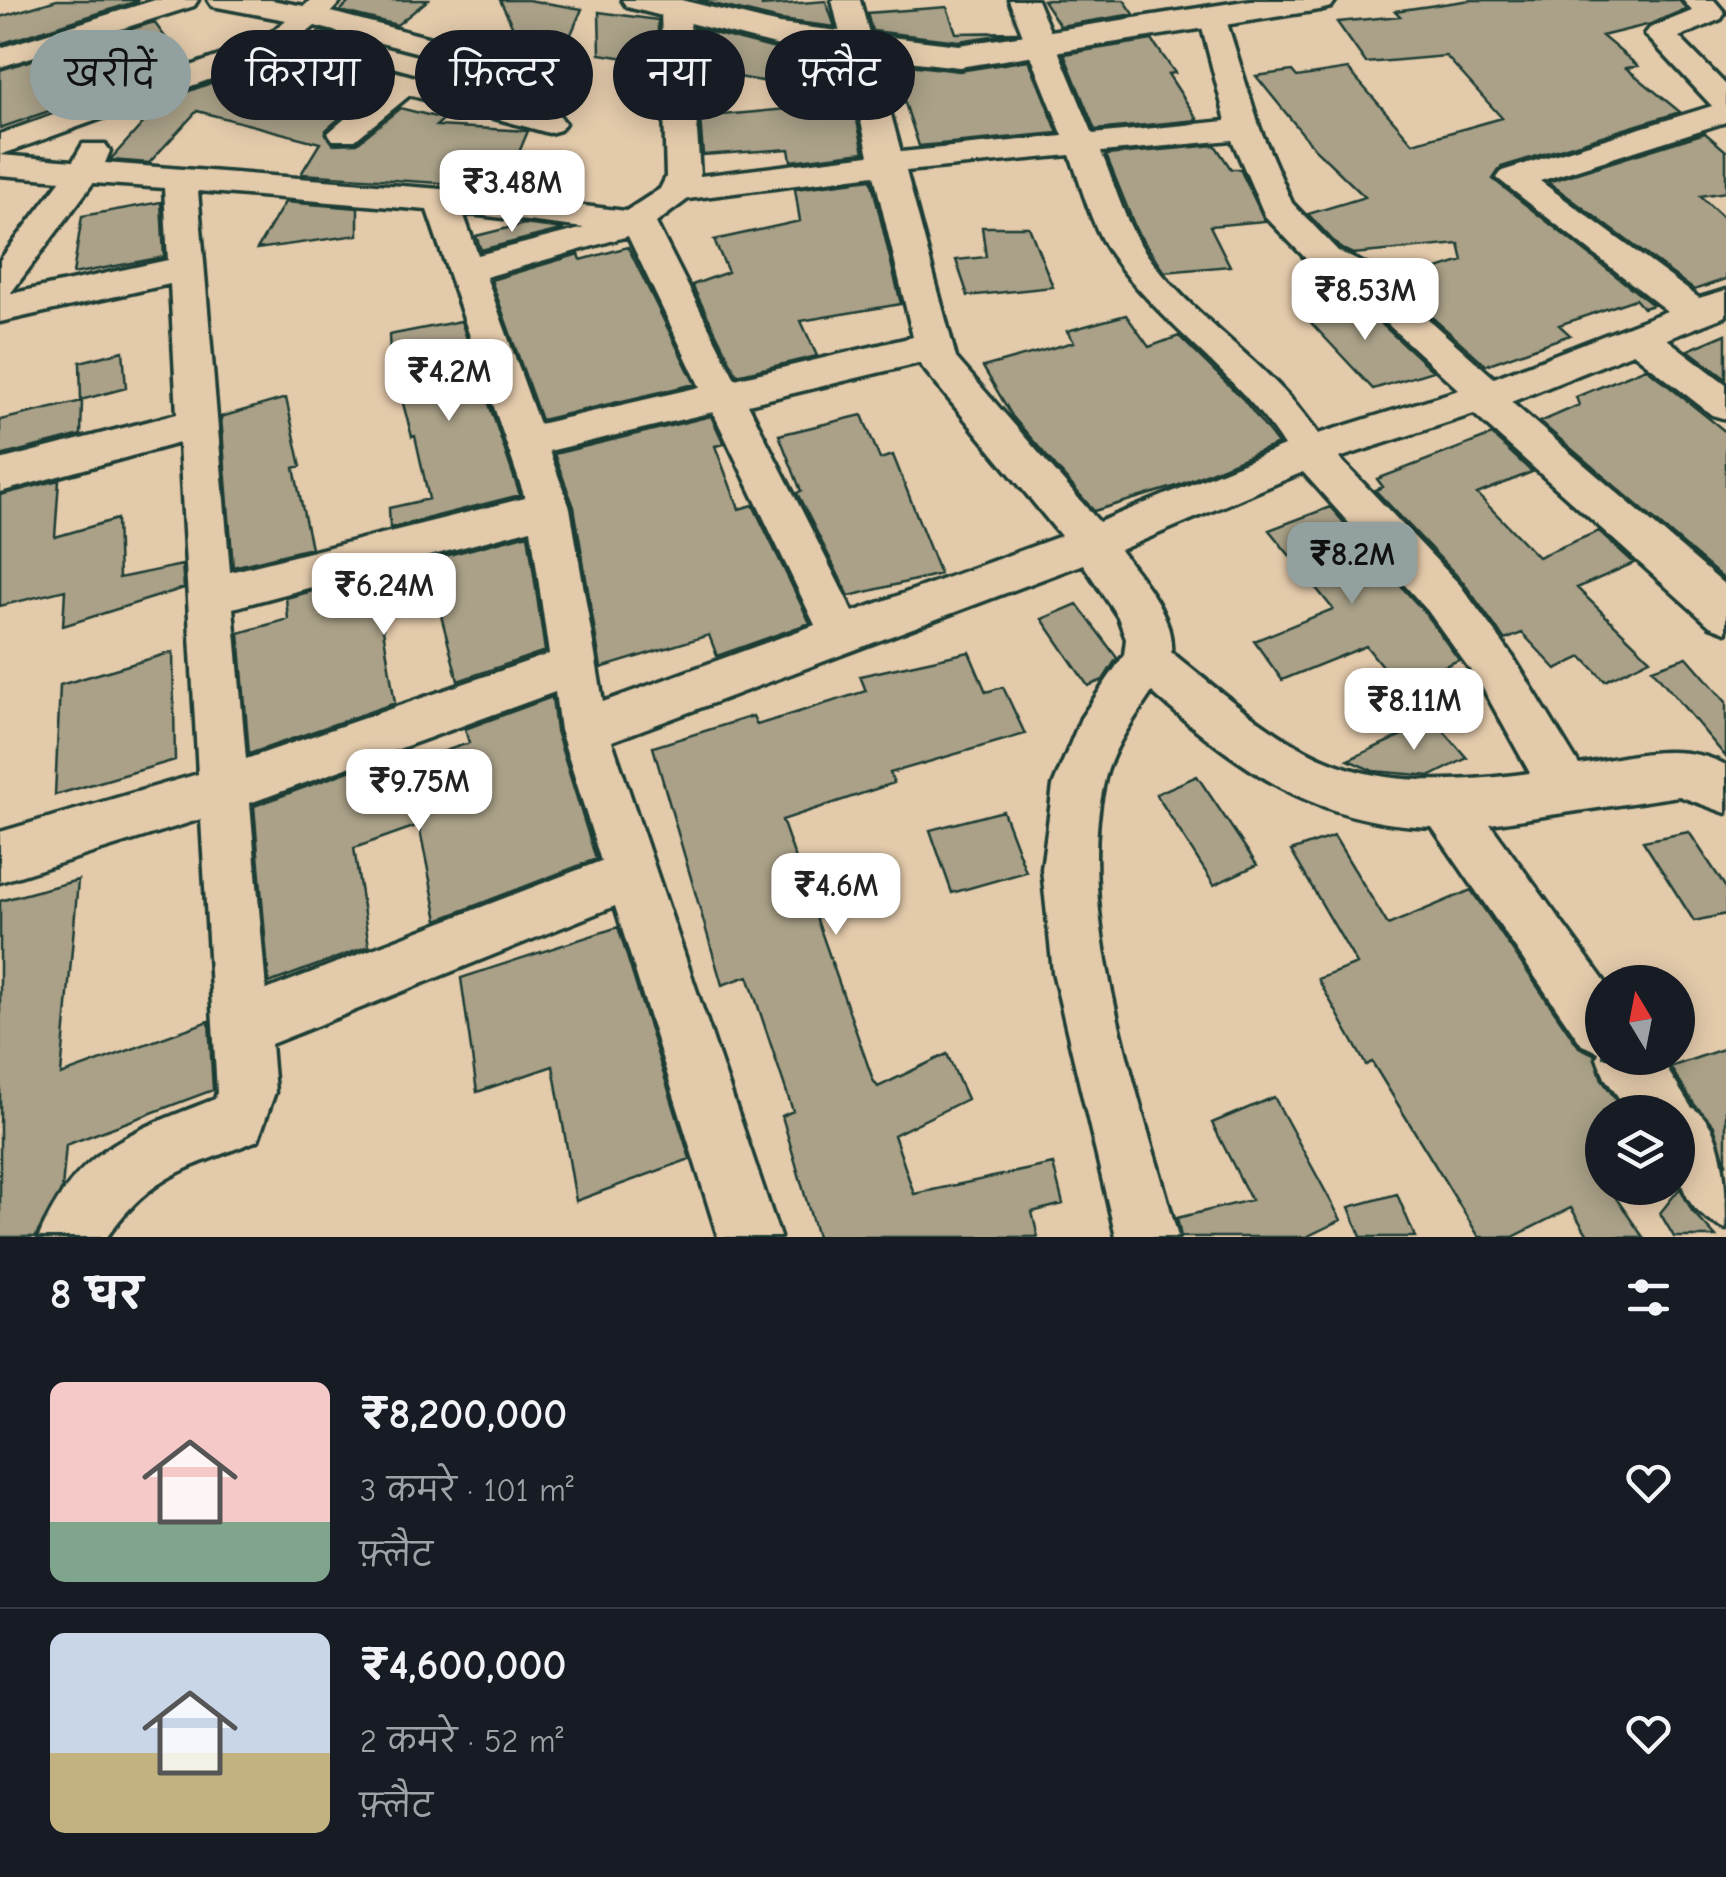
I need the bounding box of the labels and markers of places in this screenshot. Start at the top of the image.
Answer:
pin: ₹3.48M [431,150,593,235]
pin: ₹8.53M [1284,258,1446,343]
pin: ₹4.2M [379,339,519,424]
pin: ₹8.2M [1282,522,1422,607]
pin: ₹6.24M [303,553,465,638]
pin: ₹8.11M [1333,668,1495,753]
pin: ₹9.75M [338,749,500,834]
pin: ₹4.6M [766,853,906,938]

